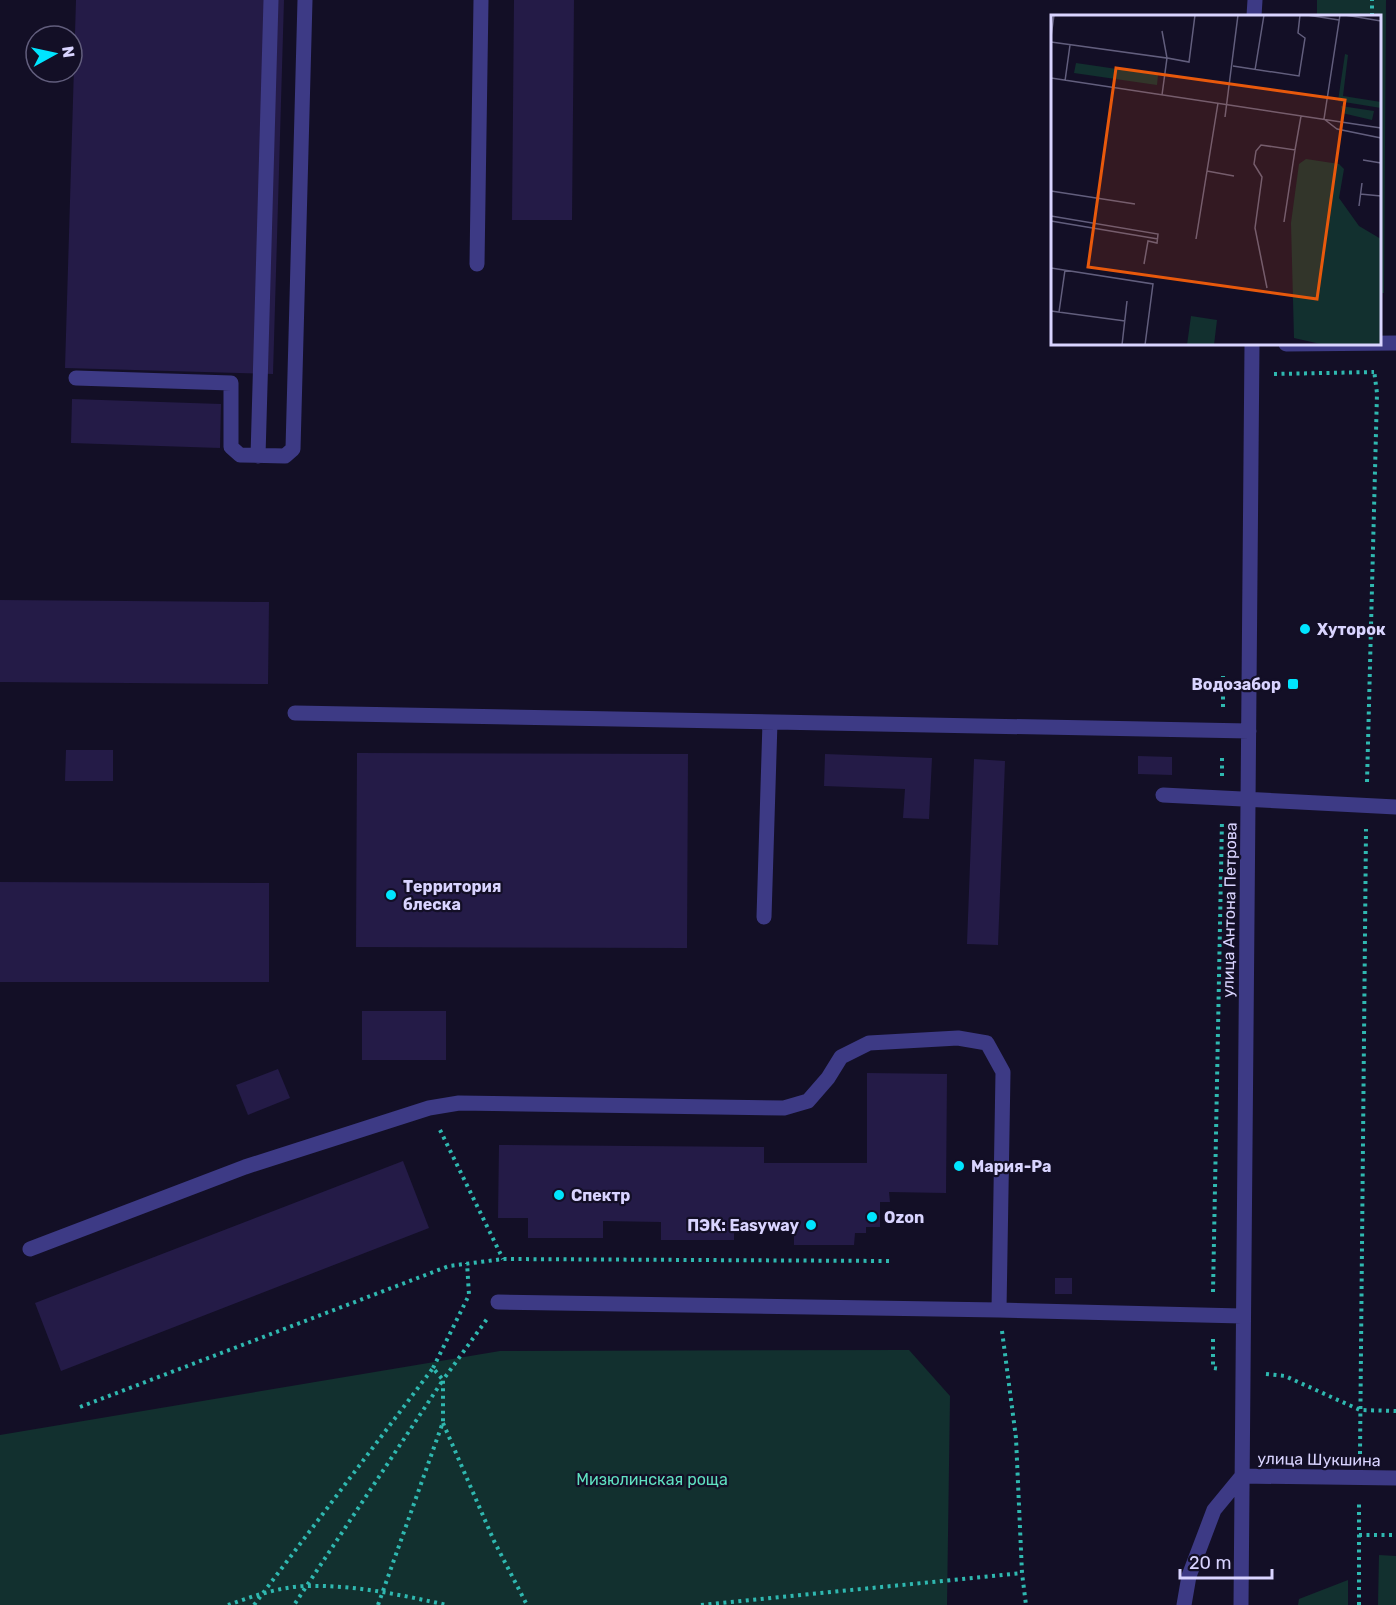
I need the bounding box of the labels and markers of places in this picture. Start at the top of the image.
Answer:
place label: Хуторок [1317,620,1386,639]
marker: Хуторок [1298,622,1312,636]
place label: Водозабор [1192,675,1281,694]
marker: Водозабор [1286,677,1300,691]
place label: Территория блеска [403,877,502,914]
marker: Территория блеска [384,888,398,902]
place label: Мария-Ра [971,1157,1052,1176]
marker: Мария-Ра [952,1159,966,1173]
place label: Спектр [571,1186,630,1205]
marker: Спектр [552,1188,566,1202]
place label: Ozon [884,1208,924,1227]
marker: Ozon [865,1210,879,1224]
place label: ПЭК: Easyway [687,1216,799,1235]
marker: ПЭК: Easyway [804,1218,818,1232]

